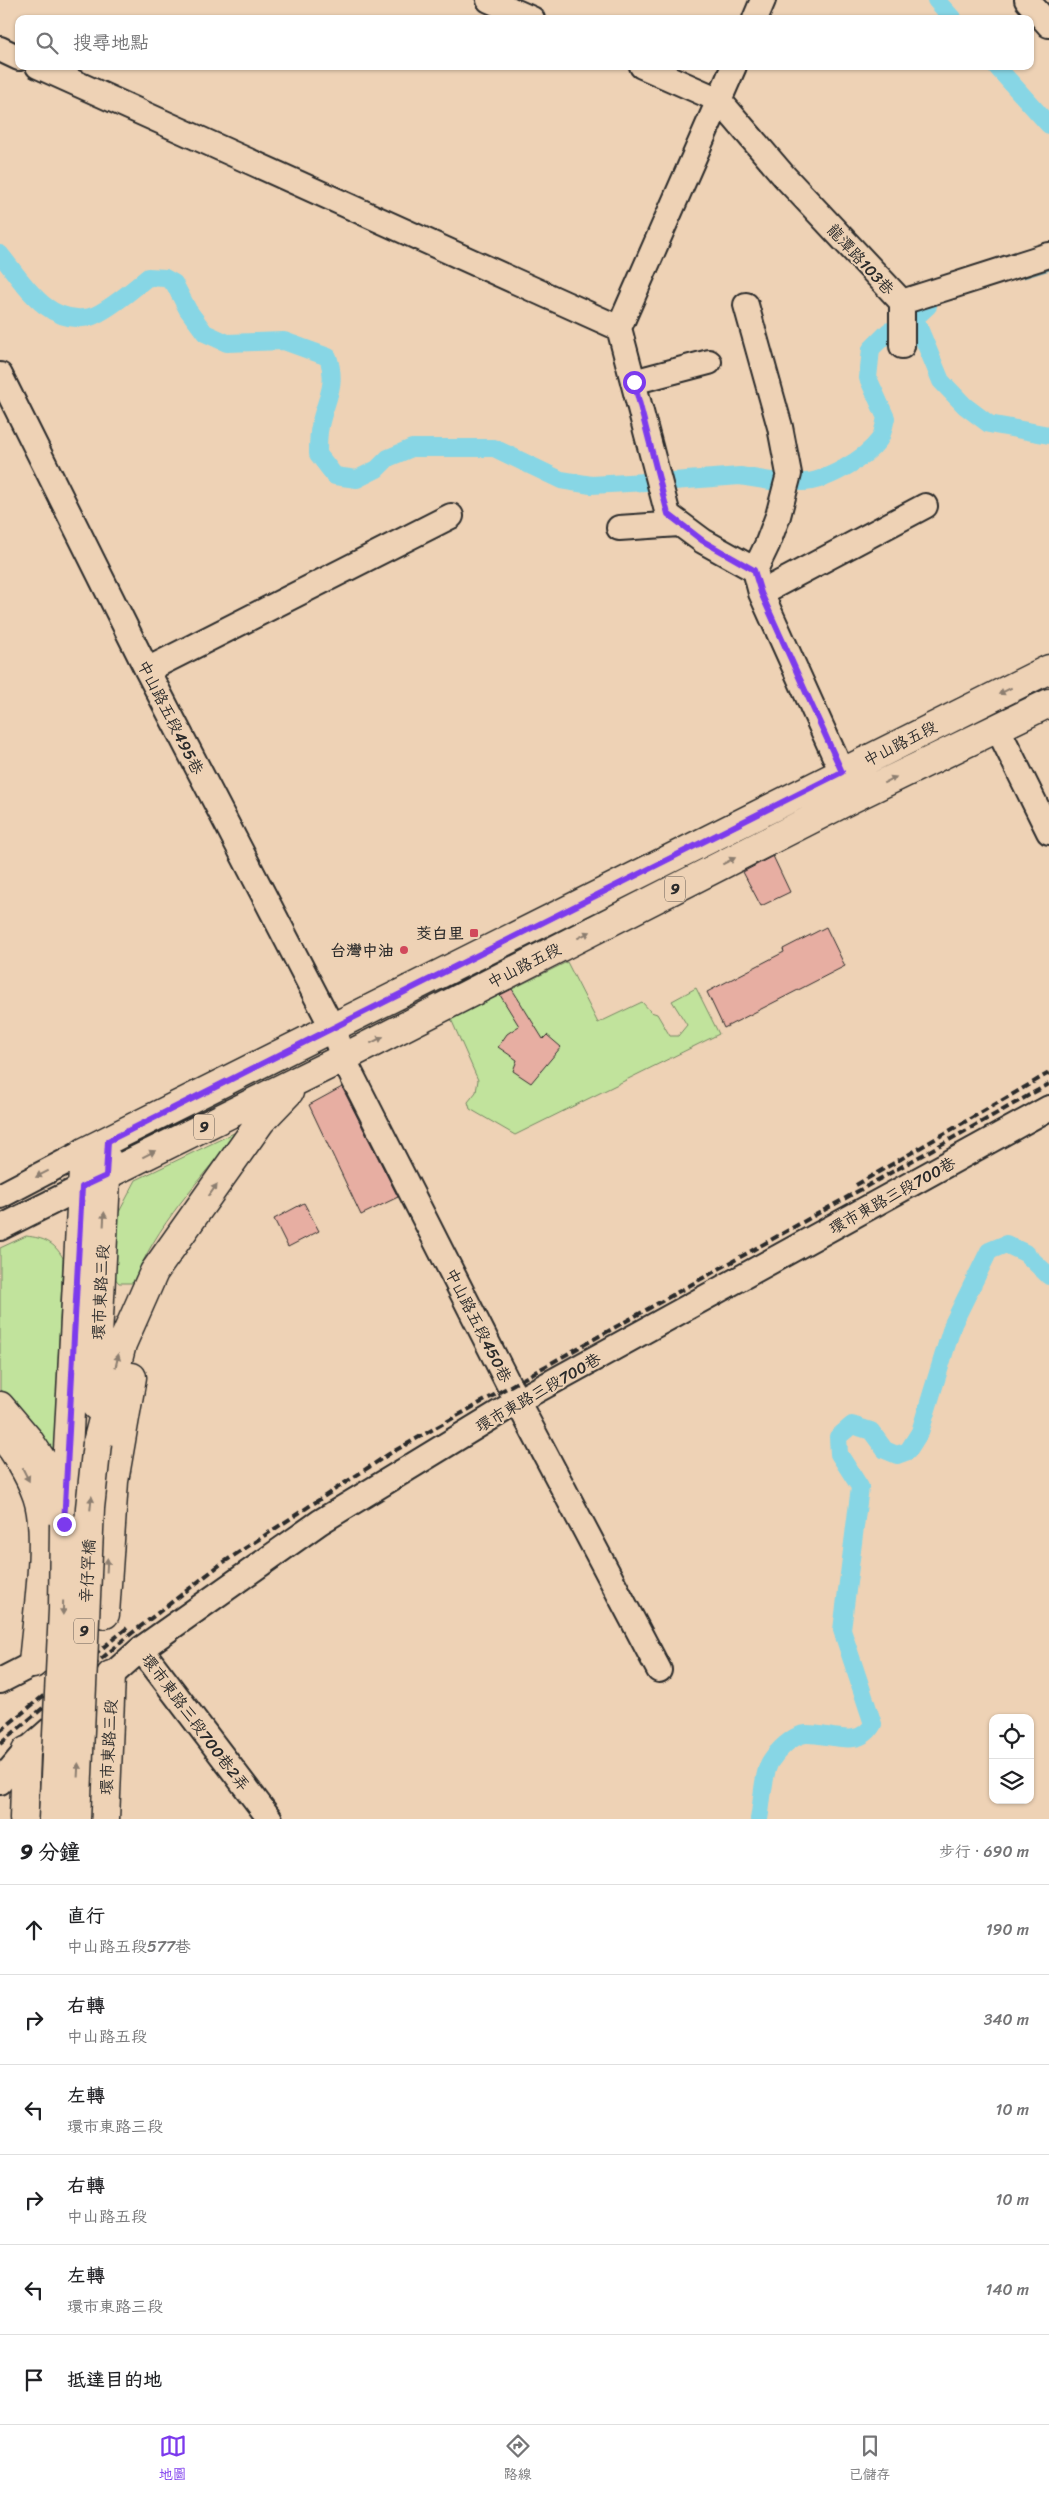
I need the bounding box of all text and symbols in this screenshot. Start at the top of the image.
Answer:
search box [15,15,1034,70]
text: 搜尋地點 [73,26,149,59]
icon: search [33,29,61,57]
street label: 龍潭路103巷 [819,217,902,302]
route start [623,371,646,394]
street label: 中山路五段495巷 [129,655,212,780]
one-way arrow [998,686,1013,695]
street label: 中山路五段 [858,712,942,775]
one-way arrow [883,776,897,784]
one-way arrow [722,857,736,865]
road number: 9 [665,876,685,902]
place label: 茭白里 [416,919,464,948]
marker: 茭白里 [468,927,480,939]
one-way arrow [577,931,591,939]
street label: 中山路五段 [482,934,566,997]
place label: 台灣中油 [330,936,394,965]
marker: 台灣中油 [398,944,410,956]
one-way arrow [370,1036,384,1044]
road number: 9 [194,1114,214,1140]
street label: 環市東路三段700巷 [823,1148,961,1242]
one-way arrow [142,1150,157,1158]
one-way arrow [35,1170,49,1178]
one-way arrow [208,1183,218,1197]
one-way arrow [100,1211,108,1227]
street label: 環市東路三段 [84,1243,117,1341]
street label: 中山路五段450巷 [437,1263,520,1388]
street label: 環市東路三段700巷 [470,1345,607,1440]
one-way arrow [113,1354,121,1369]
one-way arrow [22,1468,30,1482]
one-way arrow [87,1495,95,1511]
route end [53,1513,76,1536]
street label: 辛仔罕橋 [71,1538,104,1604]
one-way arrow [104,1557,112,1573]
one-way arrow [59,1600,67,1616]
road number: 9 [74,1618,94,1644]
street label: 環市東路三段700巷2弄 [134,1647,257,1798]
street label: 環市東路三段 [92,1698,125,1796]
map controls [989,1714,1034,1804]
button: locate [989,1714,1034,1759]
button: layers [989,1759,1034,1804]
one-way arrow [74,1762,82,1778]
text: 9 分鐘 [20,1833,80,1871]
text: 步行 · 690 m [939,1837,1029,1866]
text: 直行 [67,1899,105,1932]
text: 190 m [986,1915,1029,1944]
icon: ahead [20,1916,48,1944]
text: 中山路五段577巷 [67,1932,191,1961]
text: 右轉 [67,1989,105,2022]
text: 340 m [984,2005,1029,2034]
icon: right [20,2006,48,2034]
text: 中山路五段 [67,2022,147,2051]
text: 左轉 [67,2079,105,2112]
text: 10 m [996,2095,1029,2124]
icon: left [20,2096,48,2124]
text: 環市東路三段 [67,2112,163,2141]
text: 右轉 [67,2169,105,2202]
text: 10 m [996,2185,1029,2214]
icon: right [20,2186,48,2214]
text: 中山路五段 [67,2202,147,2231]
text: 左轉 [67,2259,105,2292]
text: 140 m [986,2275,1029,2304]
icon: left [20,2276,48,2304]
text: 環市東路三段 [67,2292,163,2321]
text: 抵達目的地 [67,2363,162,2396]
icon: arrive [20,2366,48,2394]
tab: 地圖 [159,2432,187,2487]
tab: 路線 [504,2432,532,2487]
tab: 已儲存 [849,2432,891,2487]

